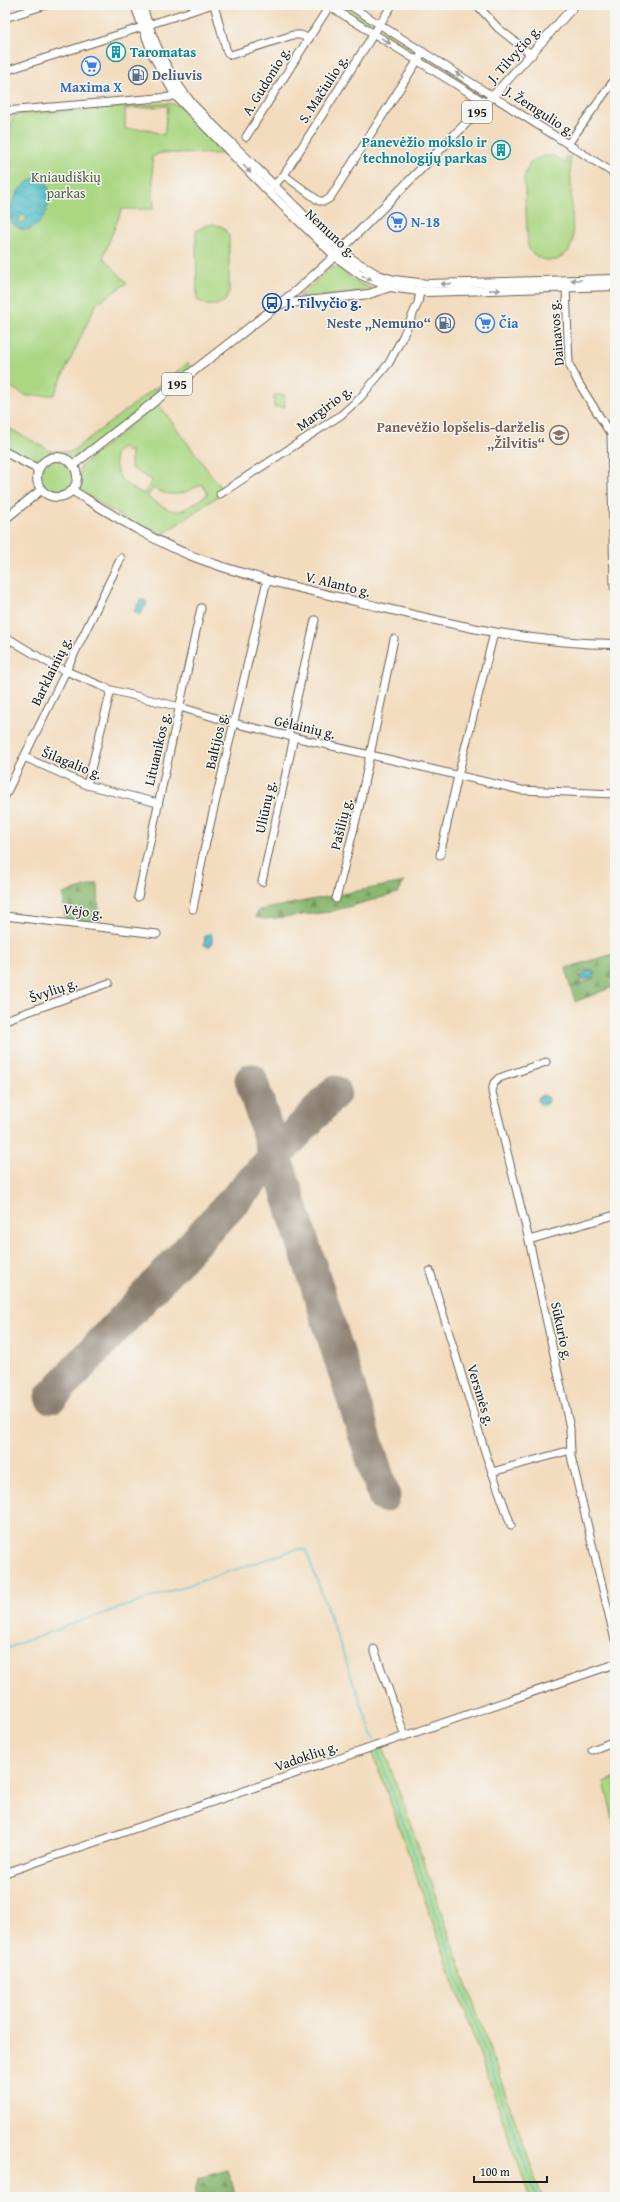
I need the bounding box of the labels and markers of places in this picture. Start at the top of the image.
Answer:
building icon: Taromatas [105,41,127,63]
place label: Taromatas [130,42,196,62]
supermarket icon: Maxima X [80,55,102,77]
fuel station icon: Deliuvis [127,64,149,86]
place label: Deliuvis [152,65,202,85]
place label: Maxima X [60,77,122,97]
place label: Panevėžio mokslo ir technologijų parkas [362,132,488,168]
building icon: Panevėžio mokslo ir technologijų parkas [490,139,512,161]
supermarket icon: N-18 [386,211,408,233]
place label: N-18 [411,212,440,232]
bus stop icon: J. Tilvyčio g. [261,292,283,314]
place label: J. Tilvyčio g. [284,293,362,313]
fuel station icon: Neste „Nemuno“ [434,312,456,334]
supermarket icon: Čia [474,312,496,334]
place label: Neste „Nemuno“ [327,313,431,333]
place label: Čia [499,313,519,333]
place label: Panevėžio lopšelis-darželis „Žilvitis“ [377,417,545,453]
school or university icon: Panevėžio lopšelis-darželis „Žilvitis“ [548,424,570,446]

